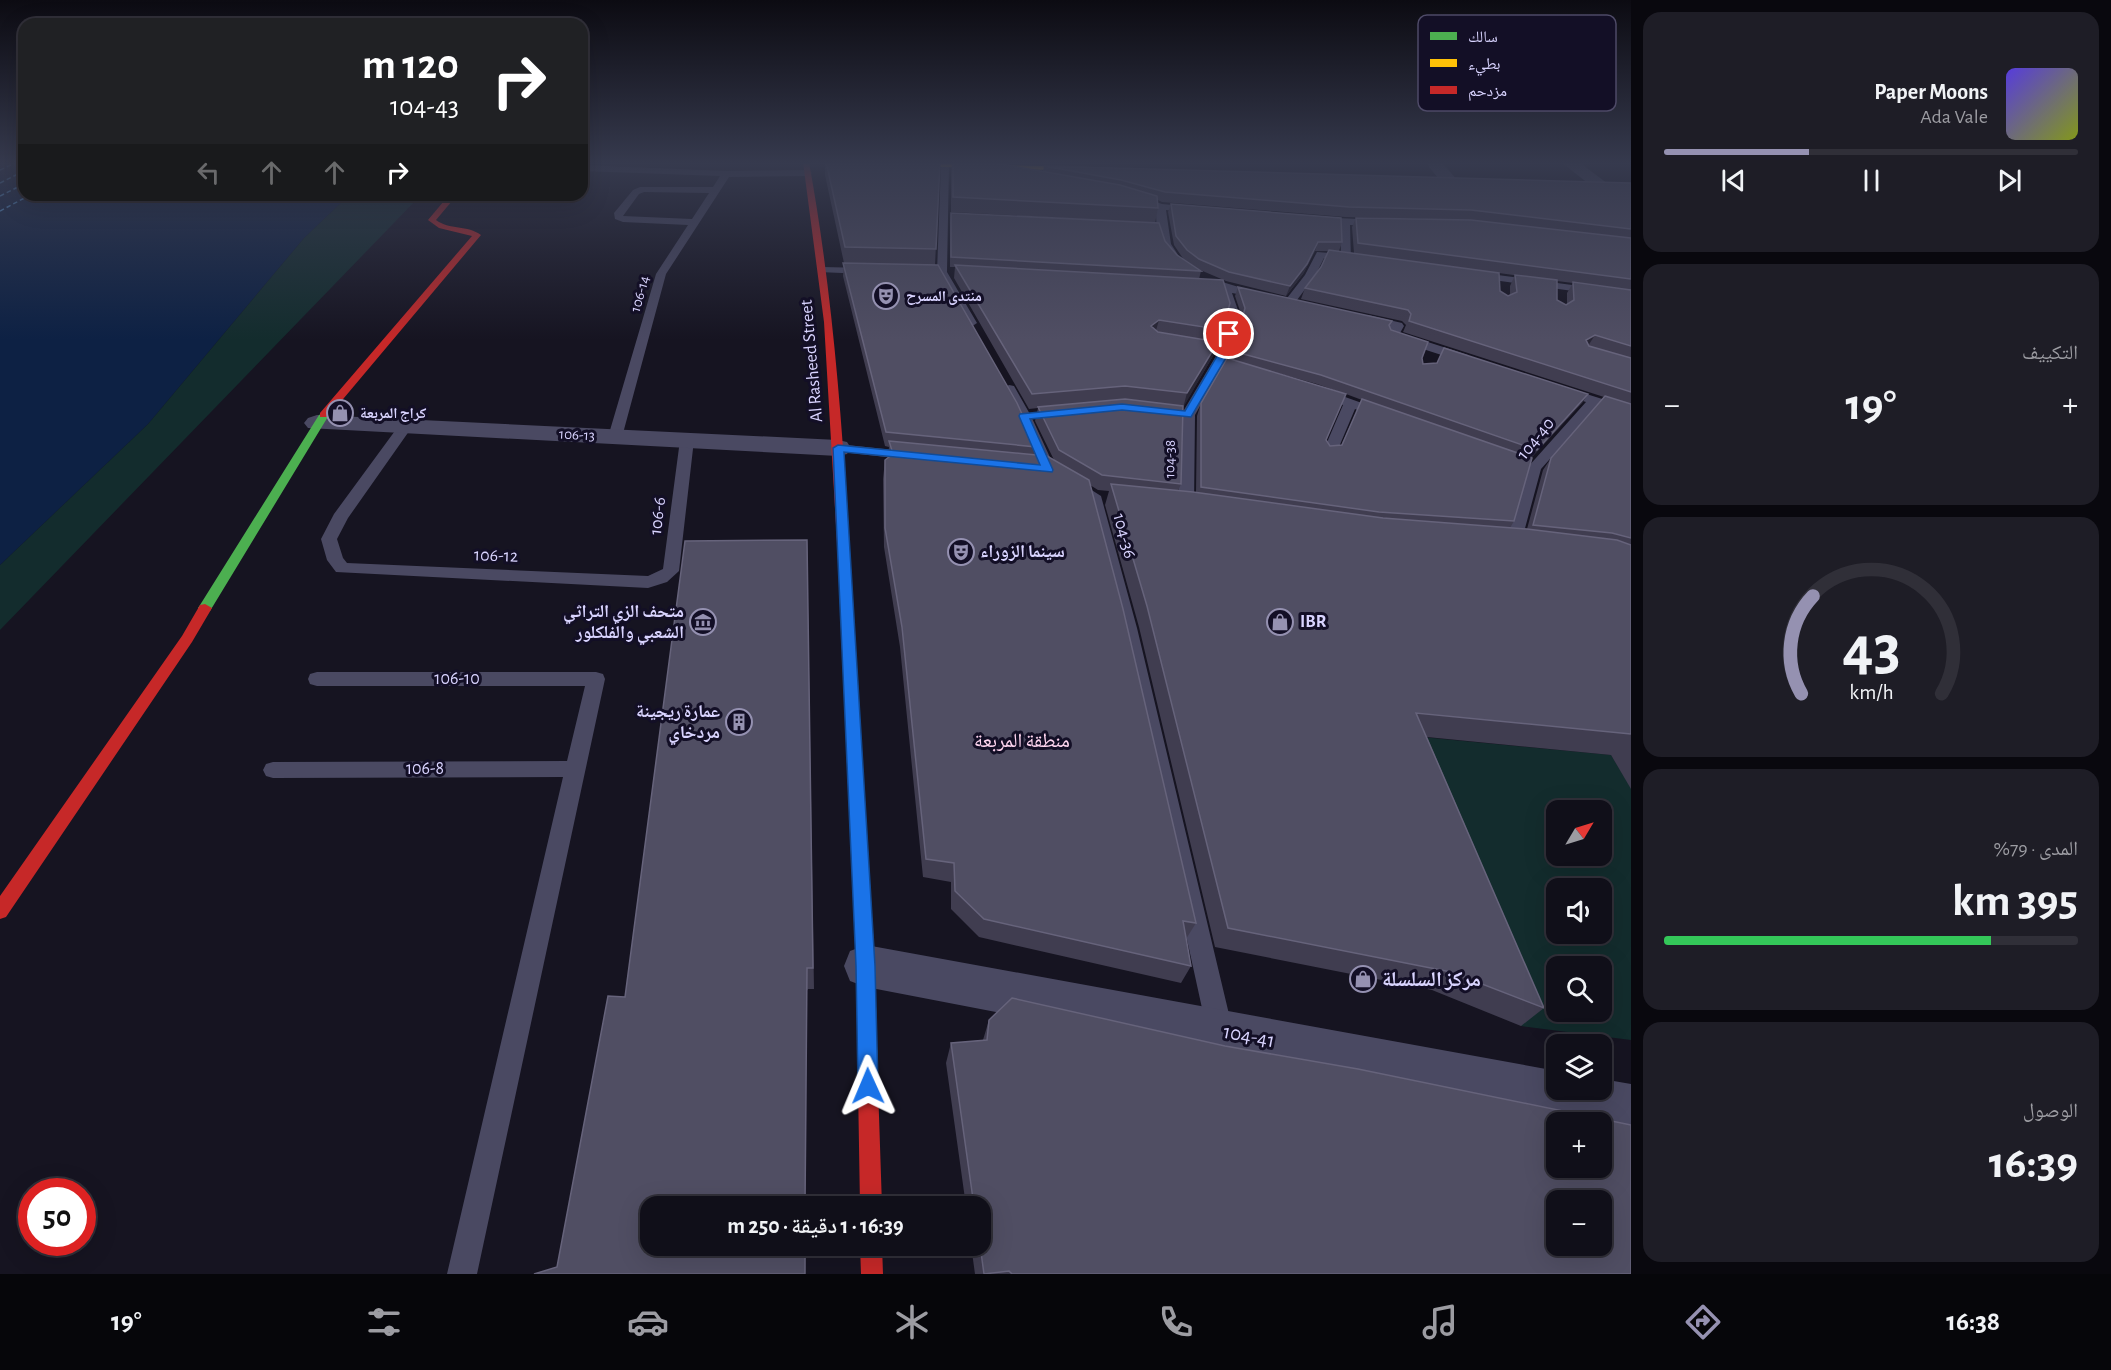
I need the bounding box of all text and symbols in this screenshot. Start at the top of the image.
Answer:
legend [1418,15,1616,111]
text: سالك [1468,29,1498,45]
icon: right [480,42,558,120]
text: 120 m [362,44,459,86]
text: بطيء [1468,56,1500,76]
text: Paper Moons [1874,81,1988,103]
text: مزدحم [1468,83,1507,101]
text: 104-43 [390,93,459,120]
text: Ada Vale [1920,107,1988,127]
icon: left [192,156,225,189]
icon: ahead [255,156,288,189]
icon: ahead [318,156,351,189]
icon: right [381,156,414,189]
icon: previous [1717,164,1750,197]
icon: pause [1855,164,1888,197]
icon: next [1993,164,2026,197]
street label: 106-14 [628,274,652,314]
theatre icon: منتدى المسرح [871,281,901,311]
place label: منتدى المسرح [906,289,982,305]
street label: Al Rasheed Street [798,299,826,423]
pin [1203,308,1254,359]
icon: arrive [1212,317,1245,350]
text: التكييف [2022,343,2078,363]
text: 19° [1845,383,1897,428]
text: − [1664,389,1680,422]
text: + [2062,389,2078,422]
shop icon: كراج المربعة [325,398,355,428]
place label: كراج المربعة [360,406,427,422]
street label: 104-40 [1514,415,1558,463]
street label: 106-13 [559,427,595,443]
street label: 104-38 [1162,440,1178,478]
street label: 106-6 [647,496,669,536]
street label: 104-36 [1109,512,1139,560]
theatre icon: سينما الزوراء [946,537,976,567]
place label: سينما الزوراء [980,543,1065,561]
street label: 106-12 [474,546,518,566]
place label: متحف الزي التراثي الشعبي والفلكلور [563,603,684,646]
museum icon: متحف الزي التراثي الشعبي والفلكلور [688,607,718,637]
shop icon: IBR [1265,607,1295,637]
place label: IBR [1300,613,1327,631]
text: 43 [1842,618,1900,680]
street label: 106-10 [434,670,480,688]
text: km/h [1849,682,1893,703]
place label: عمارة ريجينة مردخاي [636,703,720,746]
building icon: عمارة ريجينة مردخاي [724,707,754,737]
district label: منطقة المربعة [974,731,1070,752]
street label: 106-8 [406,760,444,778]
north arrow [1546,800,1612,866]
map controls [1546,800,1612,1256]
text: المدى · 79% [1993,839,2078,859]
button: sound [1546,878,1612,944]
text: 395 km [1952,879,2078,924]
button: search [1546,956,1612,1022]
shop icon: مركز السلسلة [1348,964,1378,994]
place label: مركز السلسلة [1382,969,1481,991]
street label: 104-41 [1221,1021,1277,1051]
button: layers [1546,1034,1612,1100]
position arrow [836,1054,900,1118]
text: الوصول [2023,1101,2078,1121]
button: + [1546,1112,1612,1178]
text: 16:39 [1989,1141,2078,1186]
speed limit sign: 50 [18,1178,96,1256]
button: − [1546,1190,1612,1256]
text: 16:39 · 1 دقيقة · 250 m [727,1215,904,1237]
icon: filters [363,1301,405,1343]
icon: car [627,1301,669,1343]
icon: climate [891,1301,933,1343]
icon: phone [1155,1301,1197,1343]
icon: music [1419,1301,1461,1343]
icon: directions [1682,1301,1724,1343]
text: 19° [111,1308,142,1335]
text: 16:38 [1946,1308,2000,1335]

